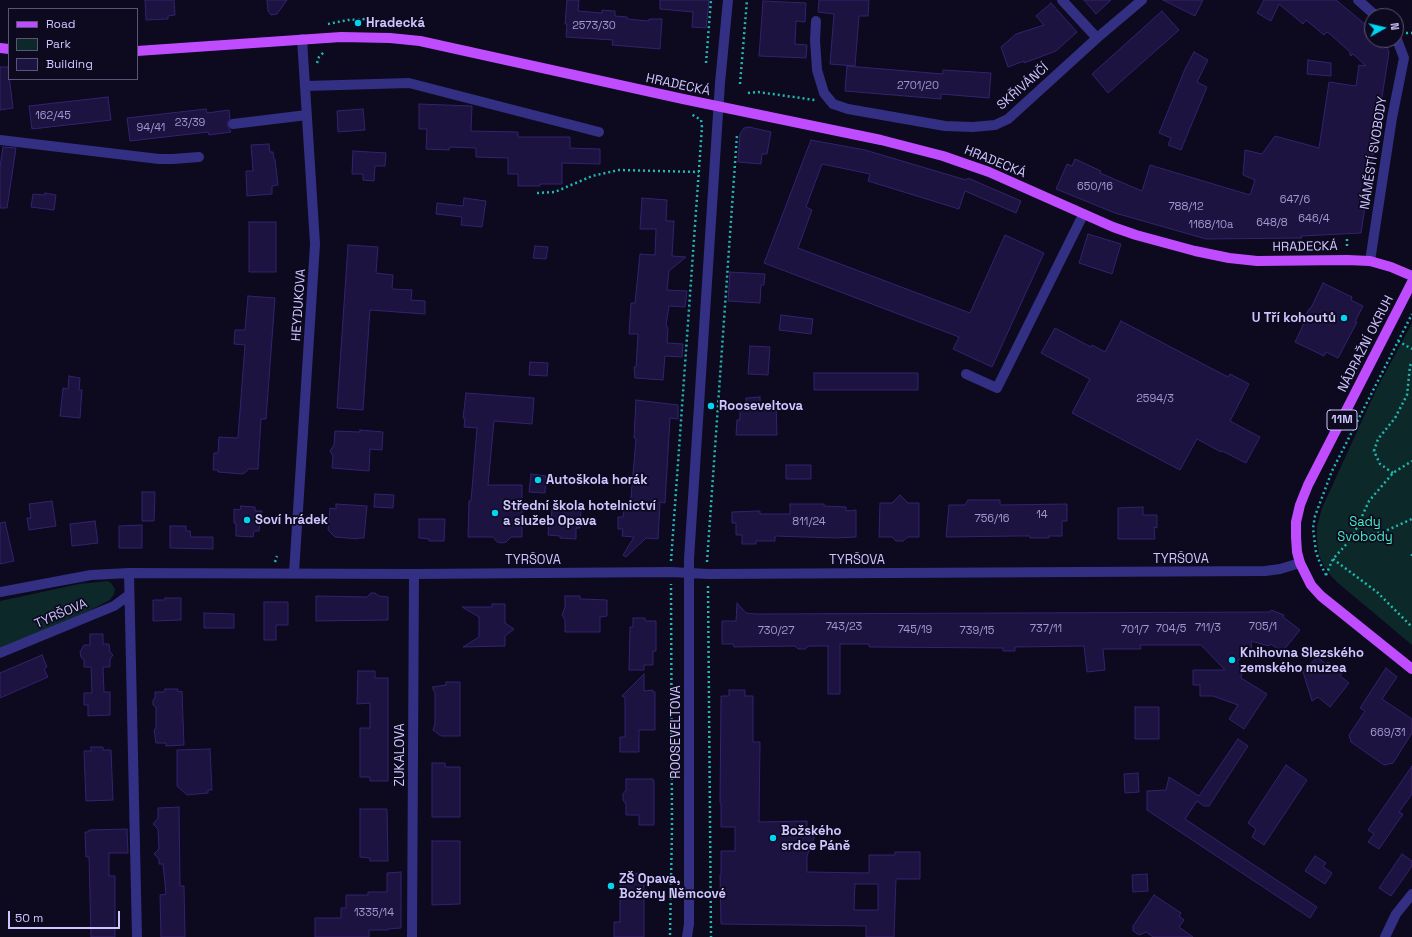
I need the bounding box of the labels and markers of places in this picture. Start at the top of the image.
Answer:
place label: Hradecká [366,15,425,31]
marker: Hradecká [353,18,363,28]
place label: U Tří kohoutů [1252,310,1336,326]
marker: U Tří kohoutů [1339,313,1349,323]
place label: Rooseveltova [719,398,803,414]
marker: Rooseveltova [706,401,716,411]
place label: Autoškola horák [546,472,648,488]
marker: Autoškola horák [533,475,543,485]
place label: Střední škola hotelnictví a služeb Opava [503,498,656,529]
marker: Střední škola hotelnictví a služeb Opava [490,508,500,518]
place label: Soví hrádek [255,512,328,528]
marker: Soví hrádek [242,515,252,525]
place label: Knihovna Slezského zemského muzea [1240,645,1364,676]
marker: Knihovna Slezského zemského muzea [1227,655,1237,665]
place label: Božského srdce Páně [781,823,850,854]
marker: Božského srdce Páně [768,833,778,843]
place label: ZŠ Opava, Boženy Němcové [619,871,726,902]
marker: ZŠ Opava, Boženy Němcové [606,881,616,891]

